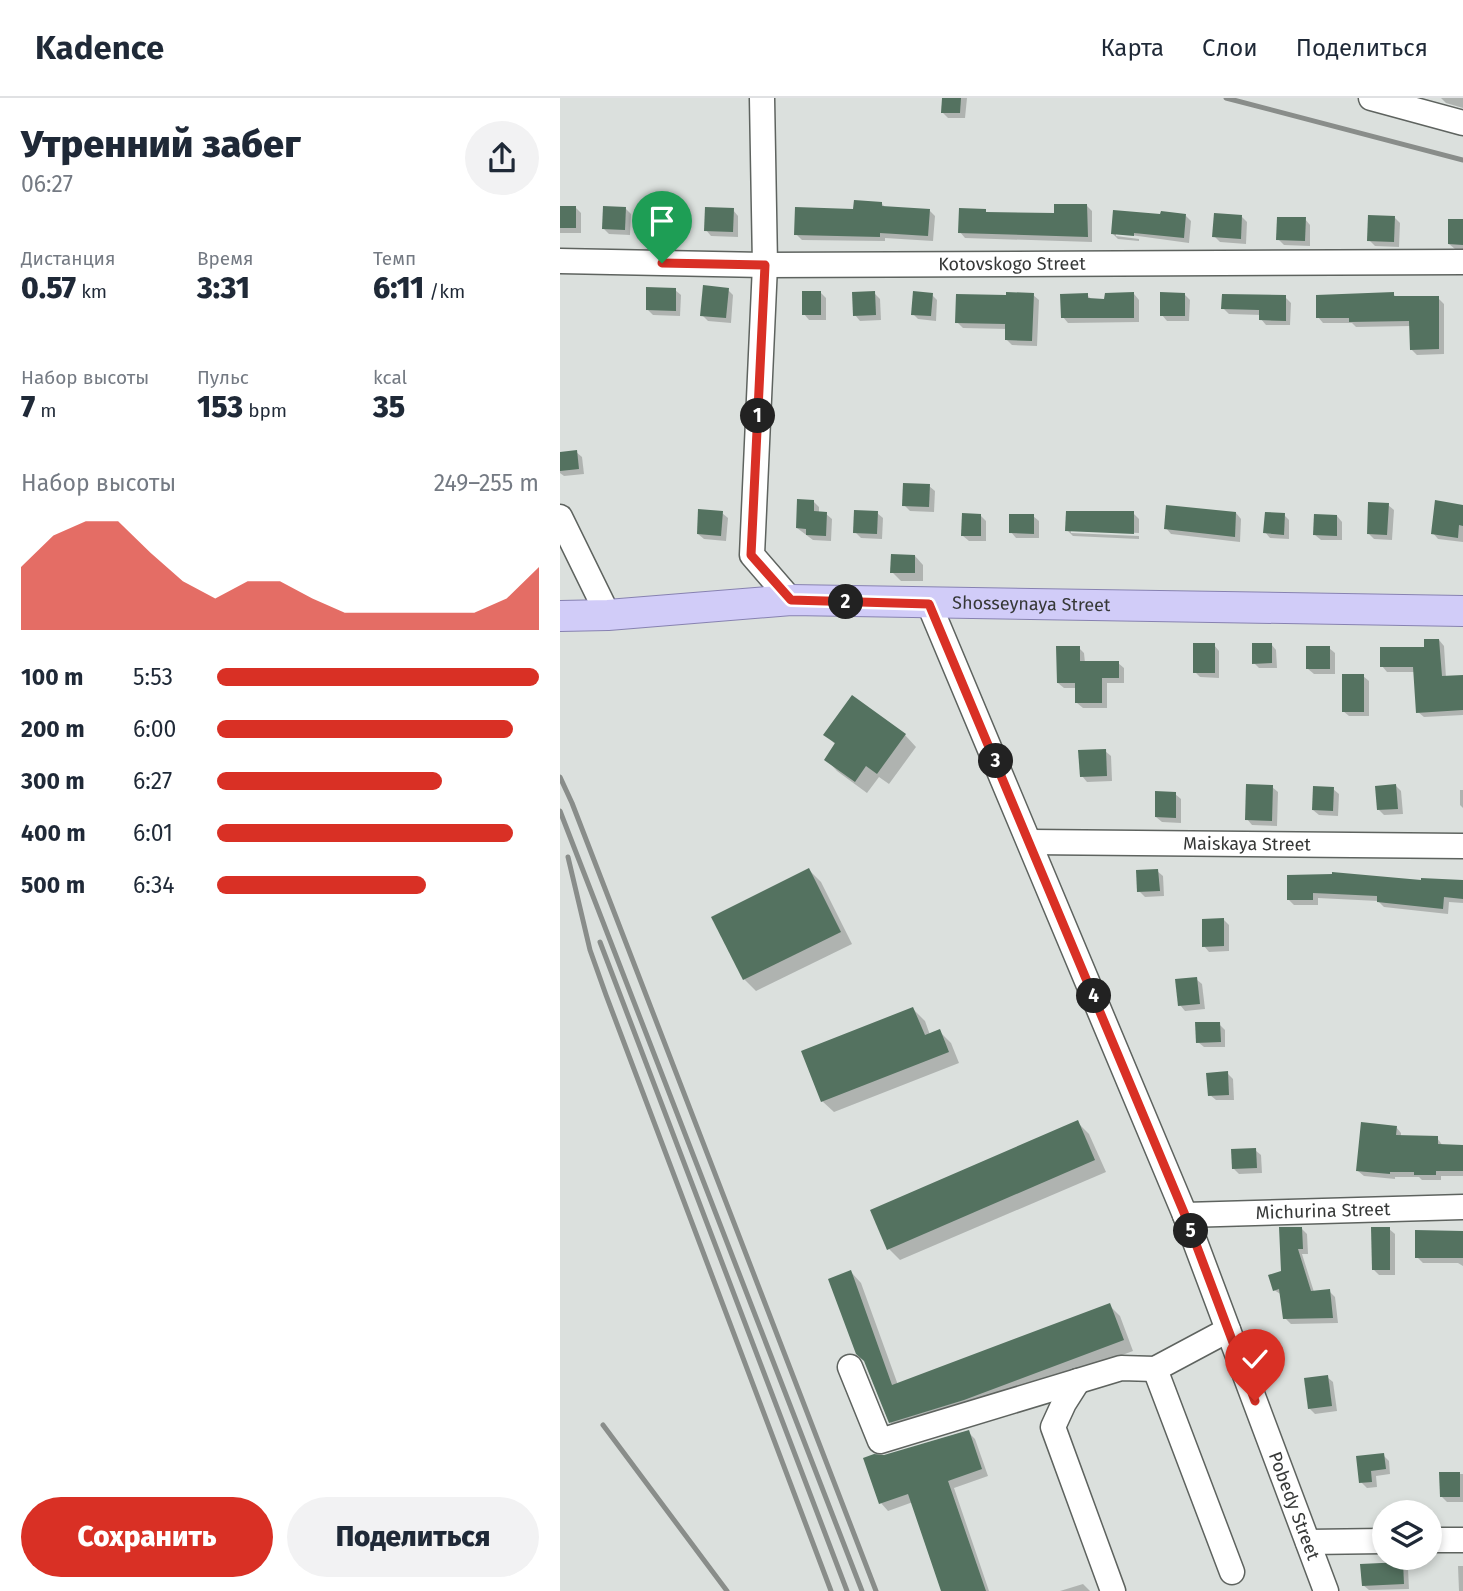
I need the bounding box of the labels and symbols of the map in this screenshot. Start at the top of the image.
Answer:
pin [632,191,692,263]
street label: Kotovskogo Street [938,253,1086,275]
pin: 1 [740,398,776,434]
pin: 2 [828,584,864,620]
street label: Shosseynaya Street [952,592,1111,616]
pin: 3 [978,744,1013,778]
street label: Maiskaya Street [1183,832,1311,856]
pin: 4 [1076,978,1112,1014]
street label: Michurina Street [1255,1198,1391,1224]
pin: 5 [1174,1214,1208,1248]
pin [1225,1329,1285,1401]
street label: Pobedy Street [1264,1448,1325,1564]

